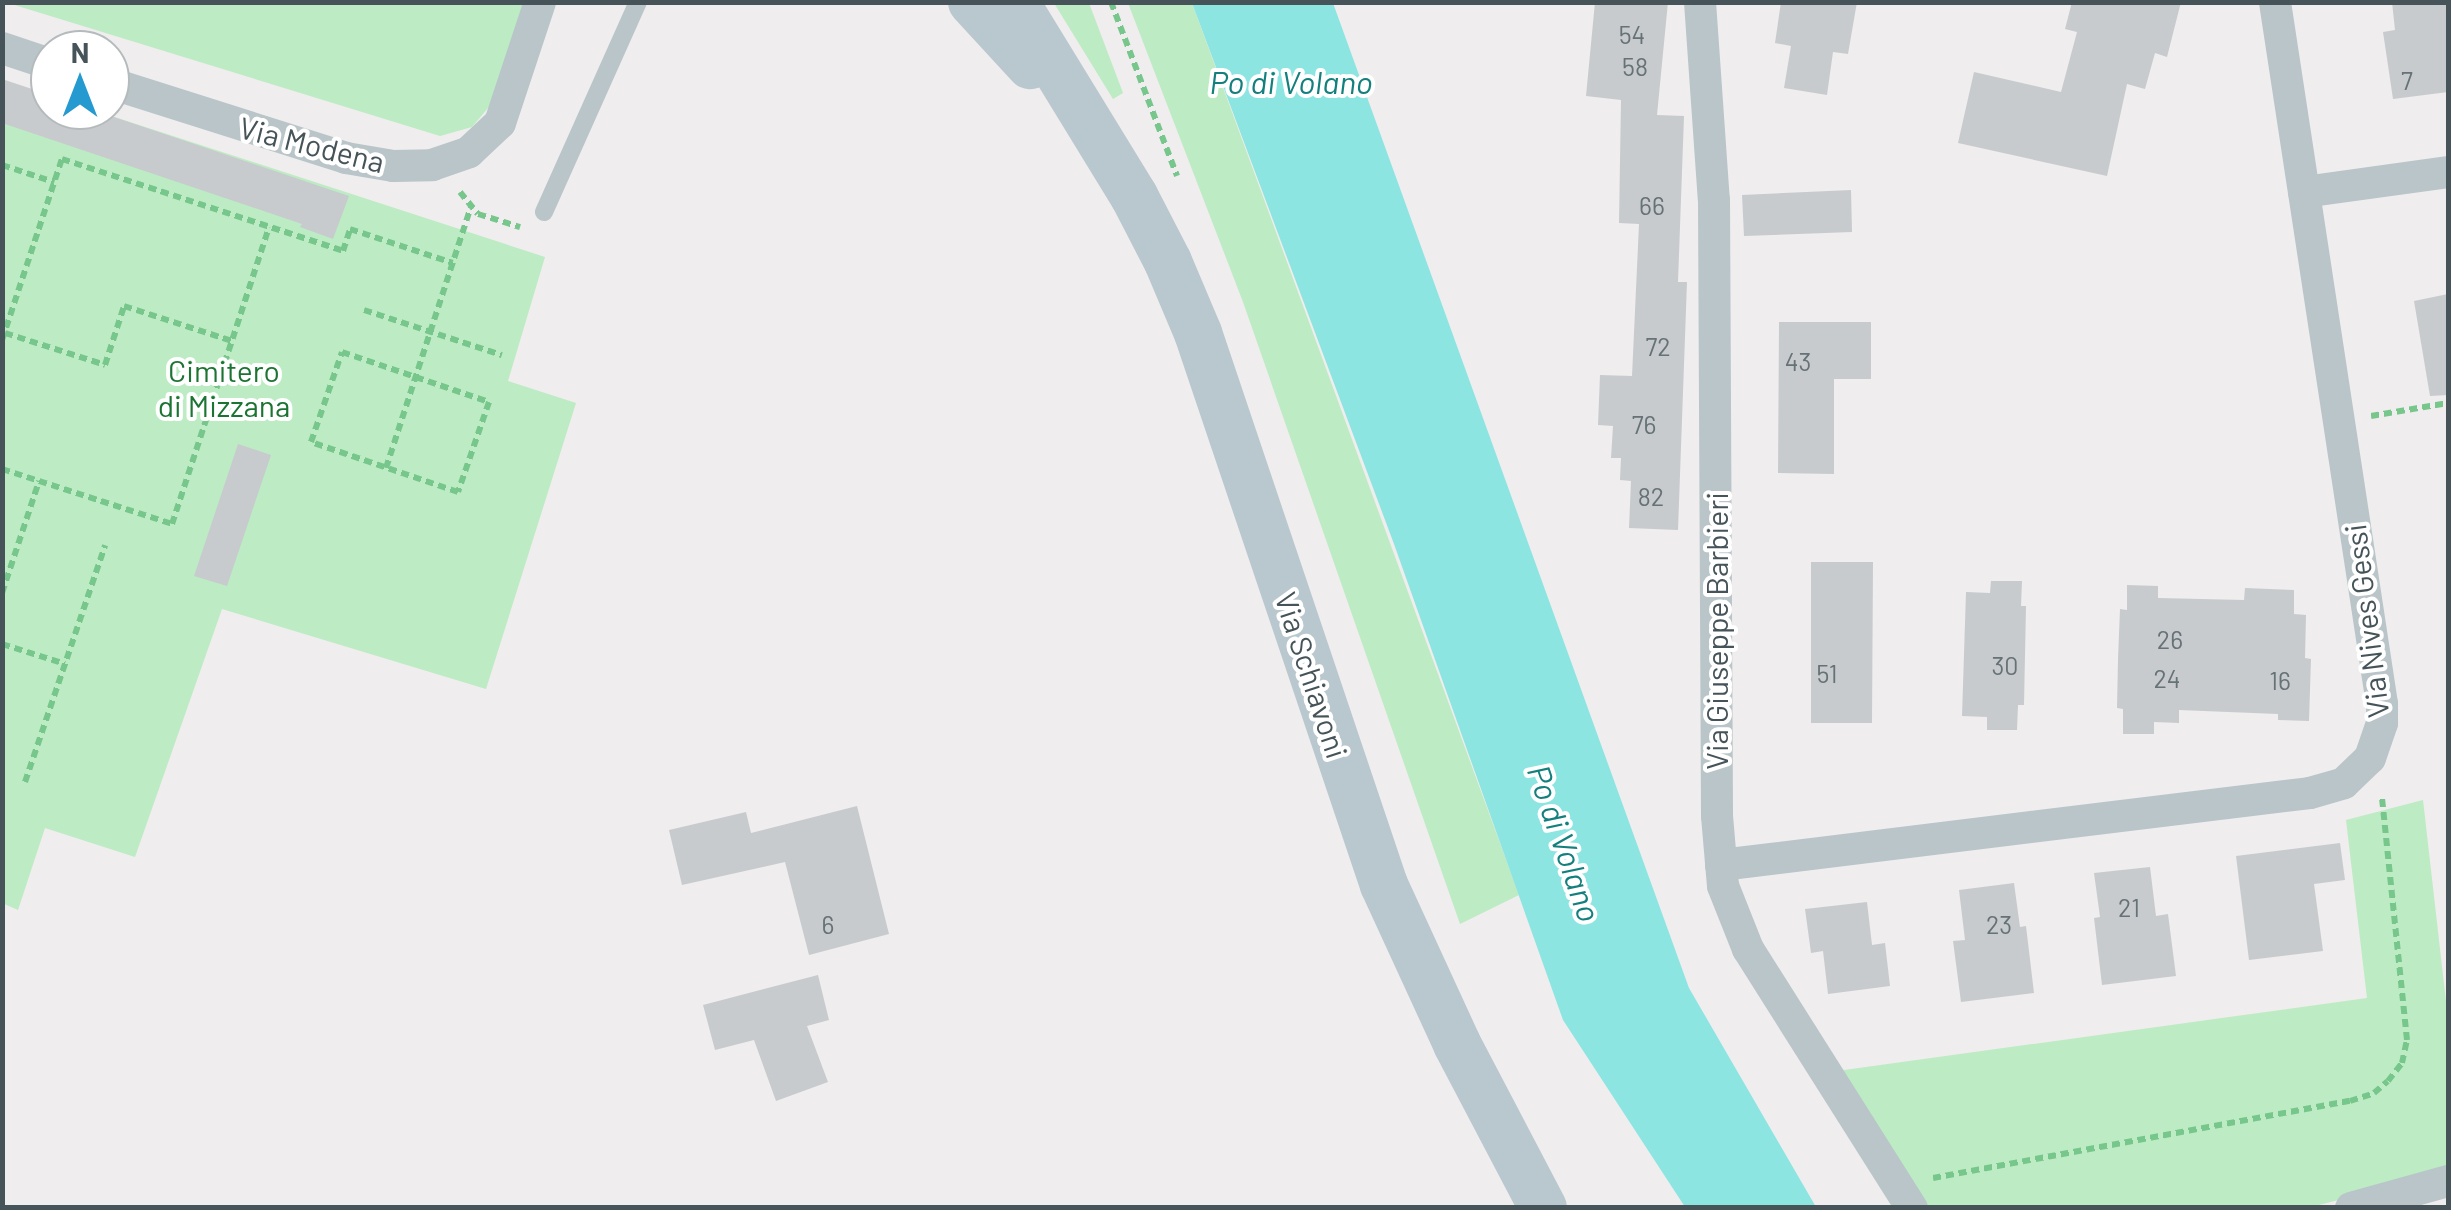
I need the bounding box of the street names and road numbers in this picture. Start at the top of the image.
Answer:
street label: Via Modena [236,109,388,179]
street label: Via Giuseppe Barbieri [1698,492,1734,770]
street label: Via Nives Gessi [2336,522,2396,720]
street label: Via Schiavoni [1268,587,1356,763]

